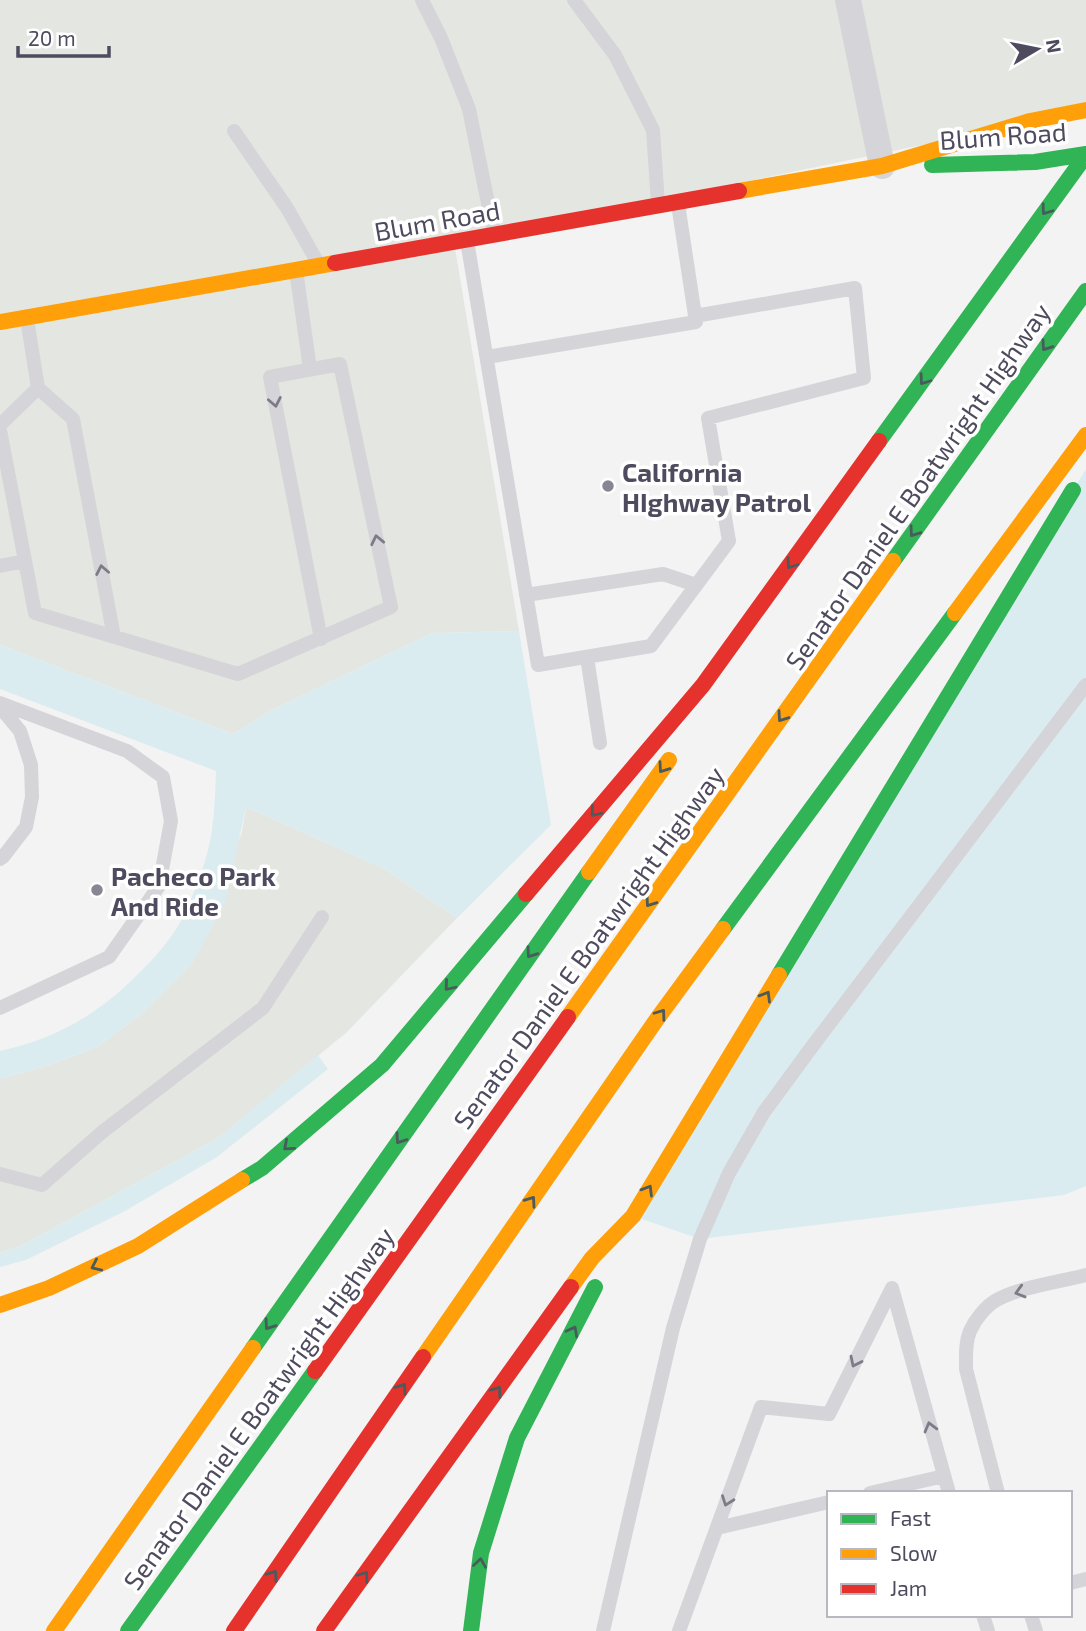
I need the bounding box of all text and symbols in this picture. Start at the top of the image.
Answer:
scale bar [18,14,108,58]
north arrow [1002,14,1072,84]
text: 20 m [28,25,76,50]
text: N [1042,37,1067,55]
street label: Blum Road [939,115,1067,155]
street label: Blum Road [372,194,502,246]
one-way arrow [1042,202,1054,215]
street label: Senator Daniel E Boatwright Highway [778,297,1056,675]
one-way arrow [1042,338,1054,351]
one-way arrow [920,372,932,385]
one-way arrow [267,396,282,408]
place label: California HIghway Patrol [622,456,811,518]
marker: California HIghway Patrol [600,478,616,494]
one-way arrow [910,524,922,537]
one-way arrow [371,534,386,546]
one-way arrow [786,556,799,569]
one-way arrow [95,564,110,576]
one-way arrow [778,709,790,722]
street label: Senator Daniel E Boatwright Highway [446,760,730,1134]
one-way arrow [659,760,671,773]
one-way arrow [591,803,603,816]
place label: Pacheco Park And Ride [111,860,276,921]
marker: Pacheco Park And Ride [89,882,105,898]
one-way arrow [646,894,658,907]
one-way arrow [527,945,539,958]
one-way arrow [445,978,457,991]
one-way arrow [758,990,771,1003]
one-way arrow [653,1009,665,1022]
one-way arrow [396,1131,408,1144]
one-way arrow [284,1138,297,1150]
one-way arrow [640,1185,653,1198]
one-way arrow [523,1196,535,1209]
street label: Senator Daniel E Boatwright Highway [116,1221,400,1595]
one-way arrow [91,1258,103,1272]
one-way arrow [1014,1283,1026,1298]
one-way arrow [265,1317,277,1330]
one-way arrow [564,1325,578,1338]
one-way arrow [849,1355,863,1367]
one-way arrow [394,1383,406,1396]
one-way arrow [488,1386,501,1399]
one-way arrow [924,1421,939,1433]
legend [827,1491,1072,1617]
one-way arrow [721,1495,735,1507]
text: Fast [890,1505,931,1530]
text: Slow [890,1540,937,1565]
one-way arrow [472,1557,487,1569]
one-way arrow [265,1570,277,1583]
one-way arrow [356,1571,368,1584]
text: Jam [890,1575,927,1600]

